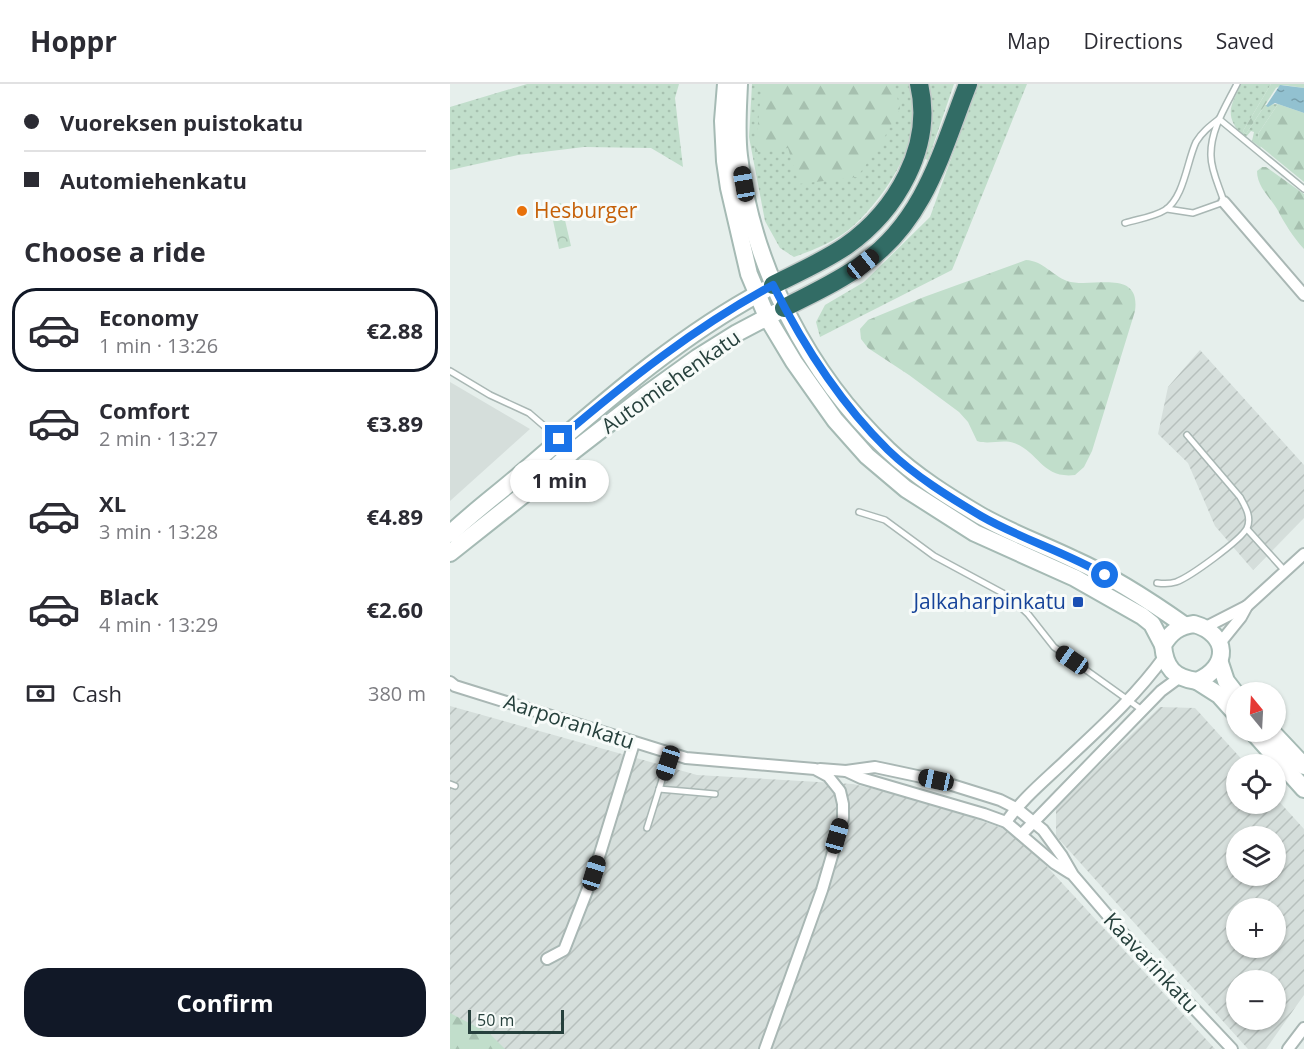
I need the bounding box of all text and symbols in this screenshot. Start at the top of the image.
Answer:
text: Hoppr [30,22,117,60]
text: Map [1007,27,1050,55]
text: Directions [1083,27,1183,55]
text: Saved [1216,27,1274,55]
text: Vuoreksen puistokatu [60,107,303,137]
text: Automiehenkatu [60,165,247,195]
car [732,165,756,203]
place label: Hesburger [534,196,638,224]
marker: Hesburger [515,204,529,218]
text: Choose a ride [24,233,206,270]
car [843,246,883,282]
text: Economy [99,302,198,332]
icon: car [27,303,81,357]
text: €2.88 [366,315,423,345]
street label: Automiehenkatu [595,323,745,440]
text: 1 min · 13:26 [99,332,218,359]
text: Comfort [99,395,190,425]
icon: car [27,396,81,450]
text: €3.89 [366,408,423,438]
text: 2 min · 13:27 [99,425,218,452]
route end [545,425,572,452]
callout: 1 min [510,460,608,502]
text: 1 min [532,467,587,494]
text: XL [99,488,126,518]
icon: car [27,489,81,543]
text: €4.89 [366,501,423,531]
text: 3 min · 13:28 [99,518,218,545]
route start [1091,561,1118,588]
text: Black [99,581,159,611]
icon: car [27,582,81,636]
place label: Jalkaharpinkatu [911,587,1066,615]
text: €2.60 [366,594,423,624]
marker: Jalkaharpinkatu [1071,595,1085,609]
text: 4 min · 13:29 [99,611,218,638]
car [1052,642,1092,678]
icon: cash [24,677,57,710]
text: Cash [72,678,122,708]
text: 380 m [368,680,426,707]
north arrow [1226,682,1286,742]
map controls [1226,682,1286,1030]
street label: Aarporankatu [501,687,638,755]
car [654,743,682,783]
button: locate [1226,754,1286,814]
car [917,767,955,793]
car [823,816,851,856]
button: layers [1226,826,1286,886]
car [580,853,608,893]
button: + [1226,898,1286,958]
street label: Kaavarinkatu [1098,906,1206,1019]
button: Confirm [24,968,426,1037]
button: − [1226,970,1286,1030]
scale bar [468,1007,564,1034]
text: 50 m [477,1009,514,1031]

